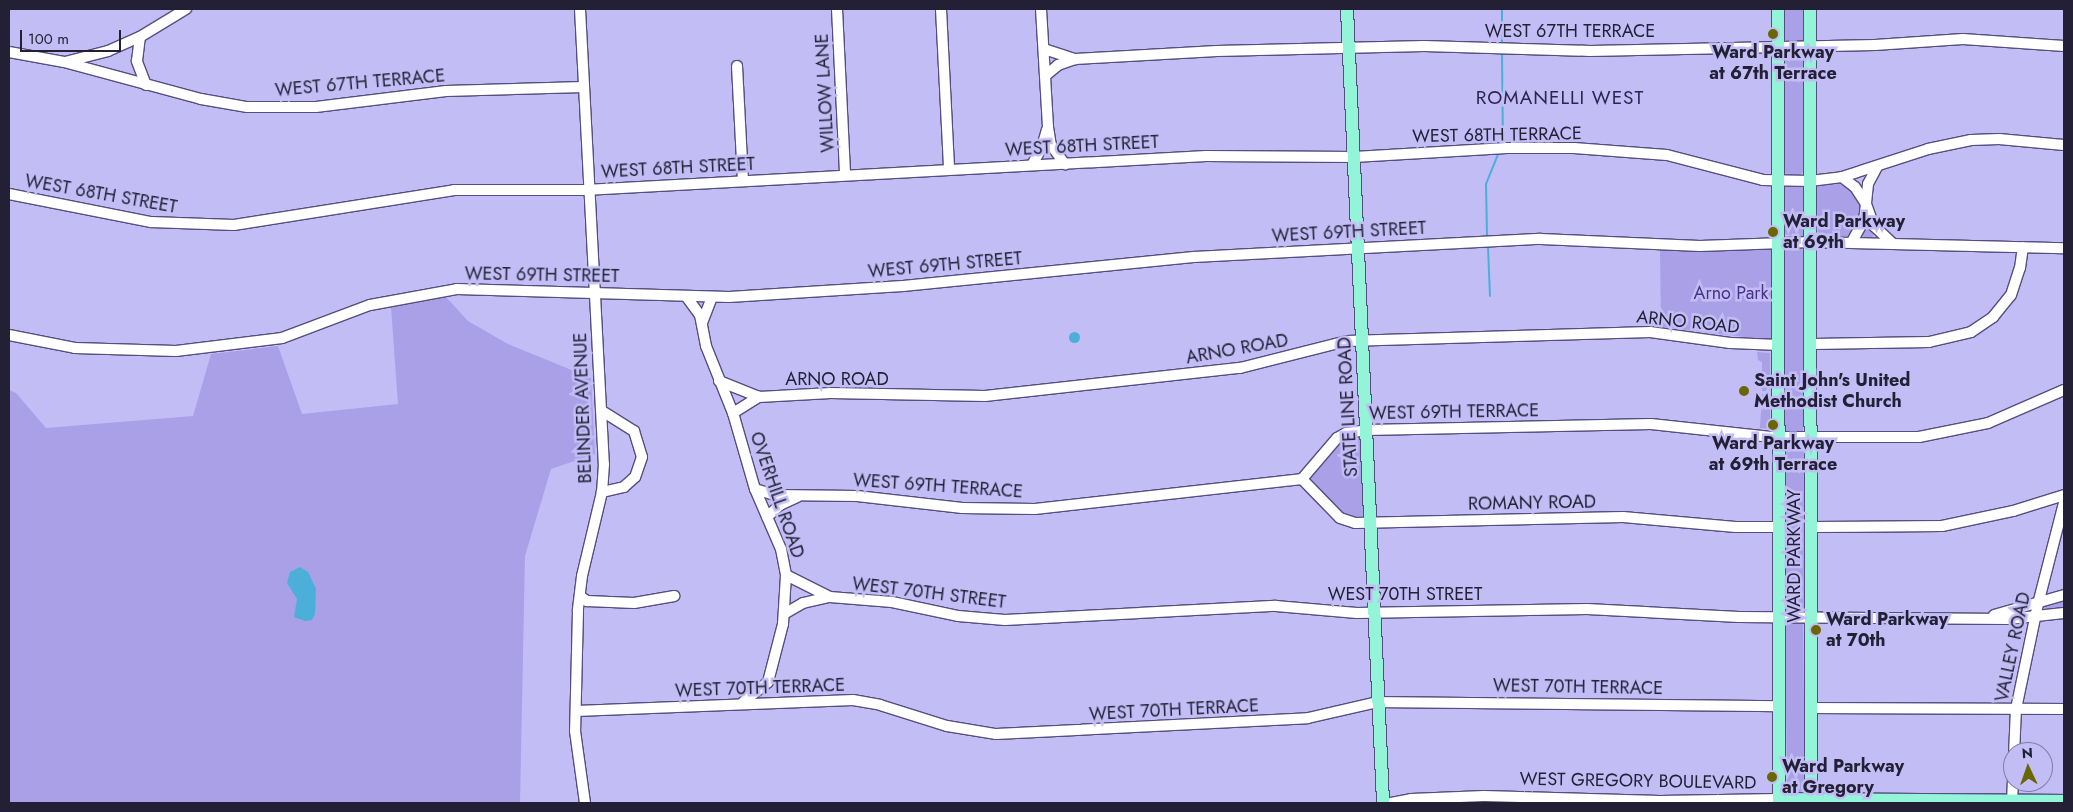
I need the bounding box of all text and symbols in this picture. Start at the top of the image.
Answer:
scale bar [22,20,124,52]
street label: WEST 67TH TERRACE [1485,20,1655,42]
text: 100 m [28,28,69,50]
marker: Ward Parkway at 67th Terrace [1767,28,1779,40]
street label: WILLOW LANE [811,33,839,153]
place label: Ward Parkway at 67th Terrace [1709,42,1837,84]
street label: WEST 67TH TERRACE [274,65,446,101]
district label: ROMANELLI WEST [1474,87,1646,109]
street label: WEST 68TH TERRACE [1412,123,1582,147]
street label: WEST 68TH STREET [1004,131,1160,161]
street label: WEST 68TH STREET [600,153,756,183]
street label: WEST 68TH STREET [23,170,179,218]
place label: Ward Parkway at 69th [1783,211,1905,253]
street label: WEST 69TH STREET [1271,217,1427,247]
marker: Ward Parkway at 69th [1767,226,1779,238]
street label: WEST 69TH STREET [867,248,1023,282]
street label: WEST 69TH STREET [464,263,620,287]
park label: Arno Park [1694,282,1768,304]
street label: ARNO ROAD [1635,306,1741,338]
street label: ARNO ROAD [1184,329,1290,369]
street label: BELINDER AVENUE [570,332,596,484]
street label: STATE LINE ROAD [1334,336,1362,478]
street label: ARNO ROAD [785,368,889,390]
place label: Saint John's United Methodist Church [1754,370,1910,412]
marker: Saint John's United Methodist Church [1738,385,1750,397]
street label: WEST 69TH TERRACE [1369,400,1539,424]
marker: Ward Parkway at 69th Terrace [1767,419,1779,431]
street label: OVERHILL ROAD [745,429,809,561]
place label: Ward Parkway at 69th Terrace [1709,433,1837,476]
street label: WEST 69TH TERRACE [852,469,1024,503]
street label: WARD PARKWAY [1783,489,1805,623]
street label: ROMANY ROAD [1468,491,1596,515]
street label: WEST 70TH STREET [851,573,1007,613]
street label: WEST 70TH STREET [1328,583,1482,605]
street label: VALLEY ROAD [1991,590,2035,704]
place label: Ward Parkway at 70th [1826,609,1948,652]
marker: Ward Parkway at 70th [1810,624,1822,636]
street label: WEST 70TH TERRACE [675,674,845,702]
street label: WEST 70TH TERRACE [1493,675,1663,699]
street label: WEST 70TH TERRACE [1088,695,1260,725]
north arrow [2003,742,2053,792]
text: N [2021,743,2033,763]
place label: Ward Parkway at Gregory [1782,756,1904,799]
street label: WEST GREGORY BOULEVARD [1519,768,1757,794]
marker: Ward Parkway at Gregory [1766,771,1778,783]

